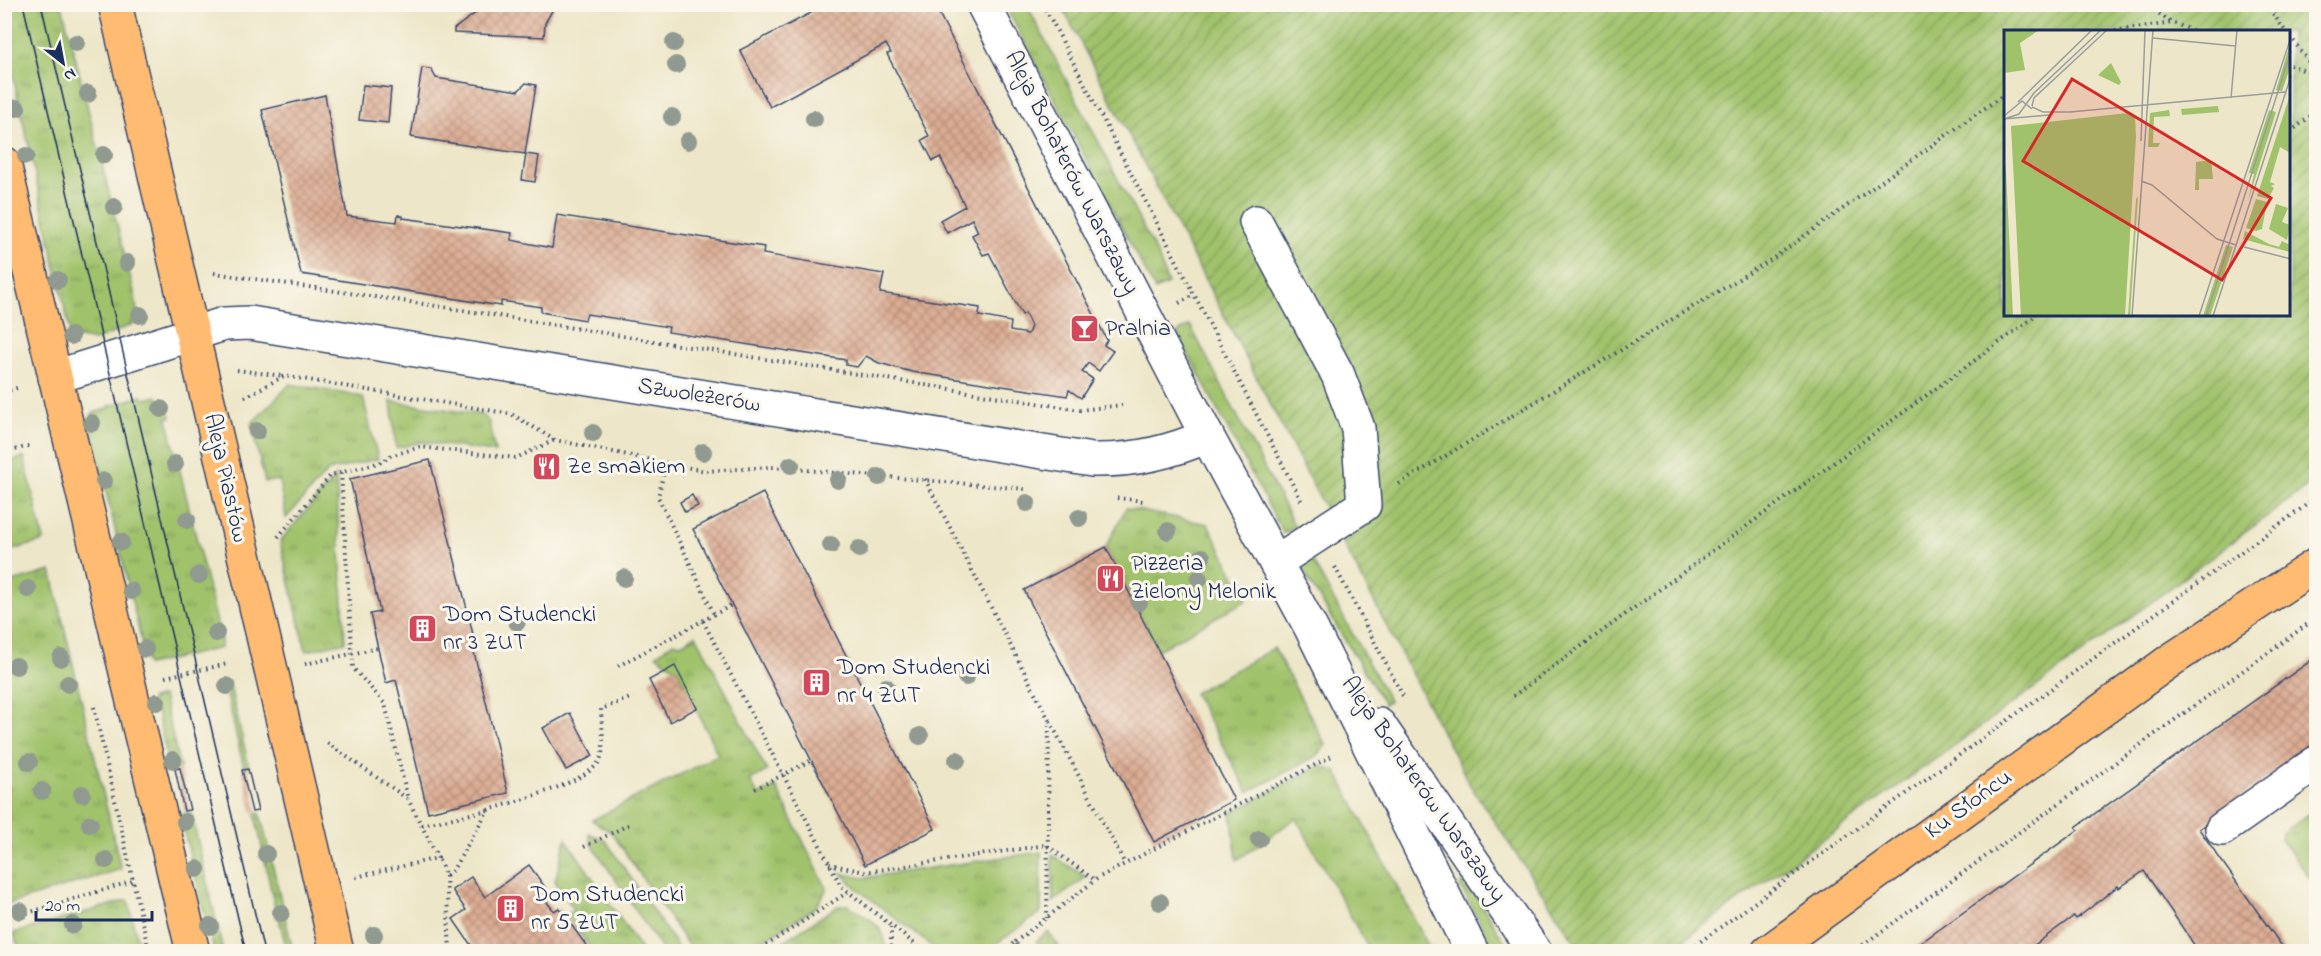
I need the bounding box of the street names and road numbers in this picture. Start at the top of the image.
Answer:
street label: Aleja Bohaterów Warszawy [993,45,1148,301]
street label: Szwoleżerów [635,369,763,423]
street label: Aleja Piastów [193,410,257,546]
street label: Aleja Bohaterów Warszawy [1331,670,1515,911]
street label: Ku Słońcu [1918,761,2020,849]

